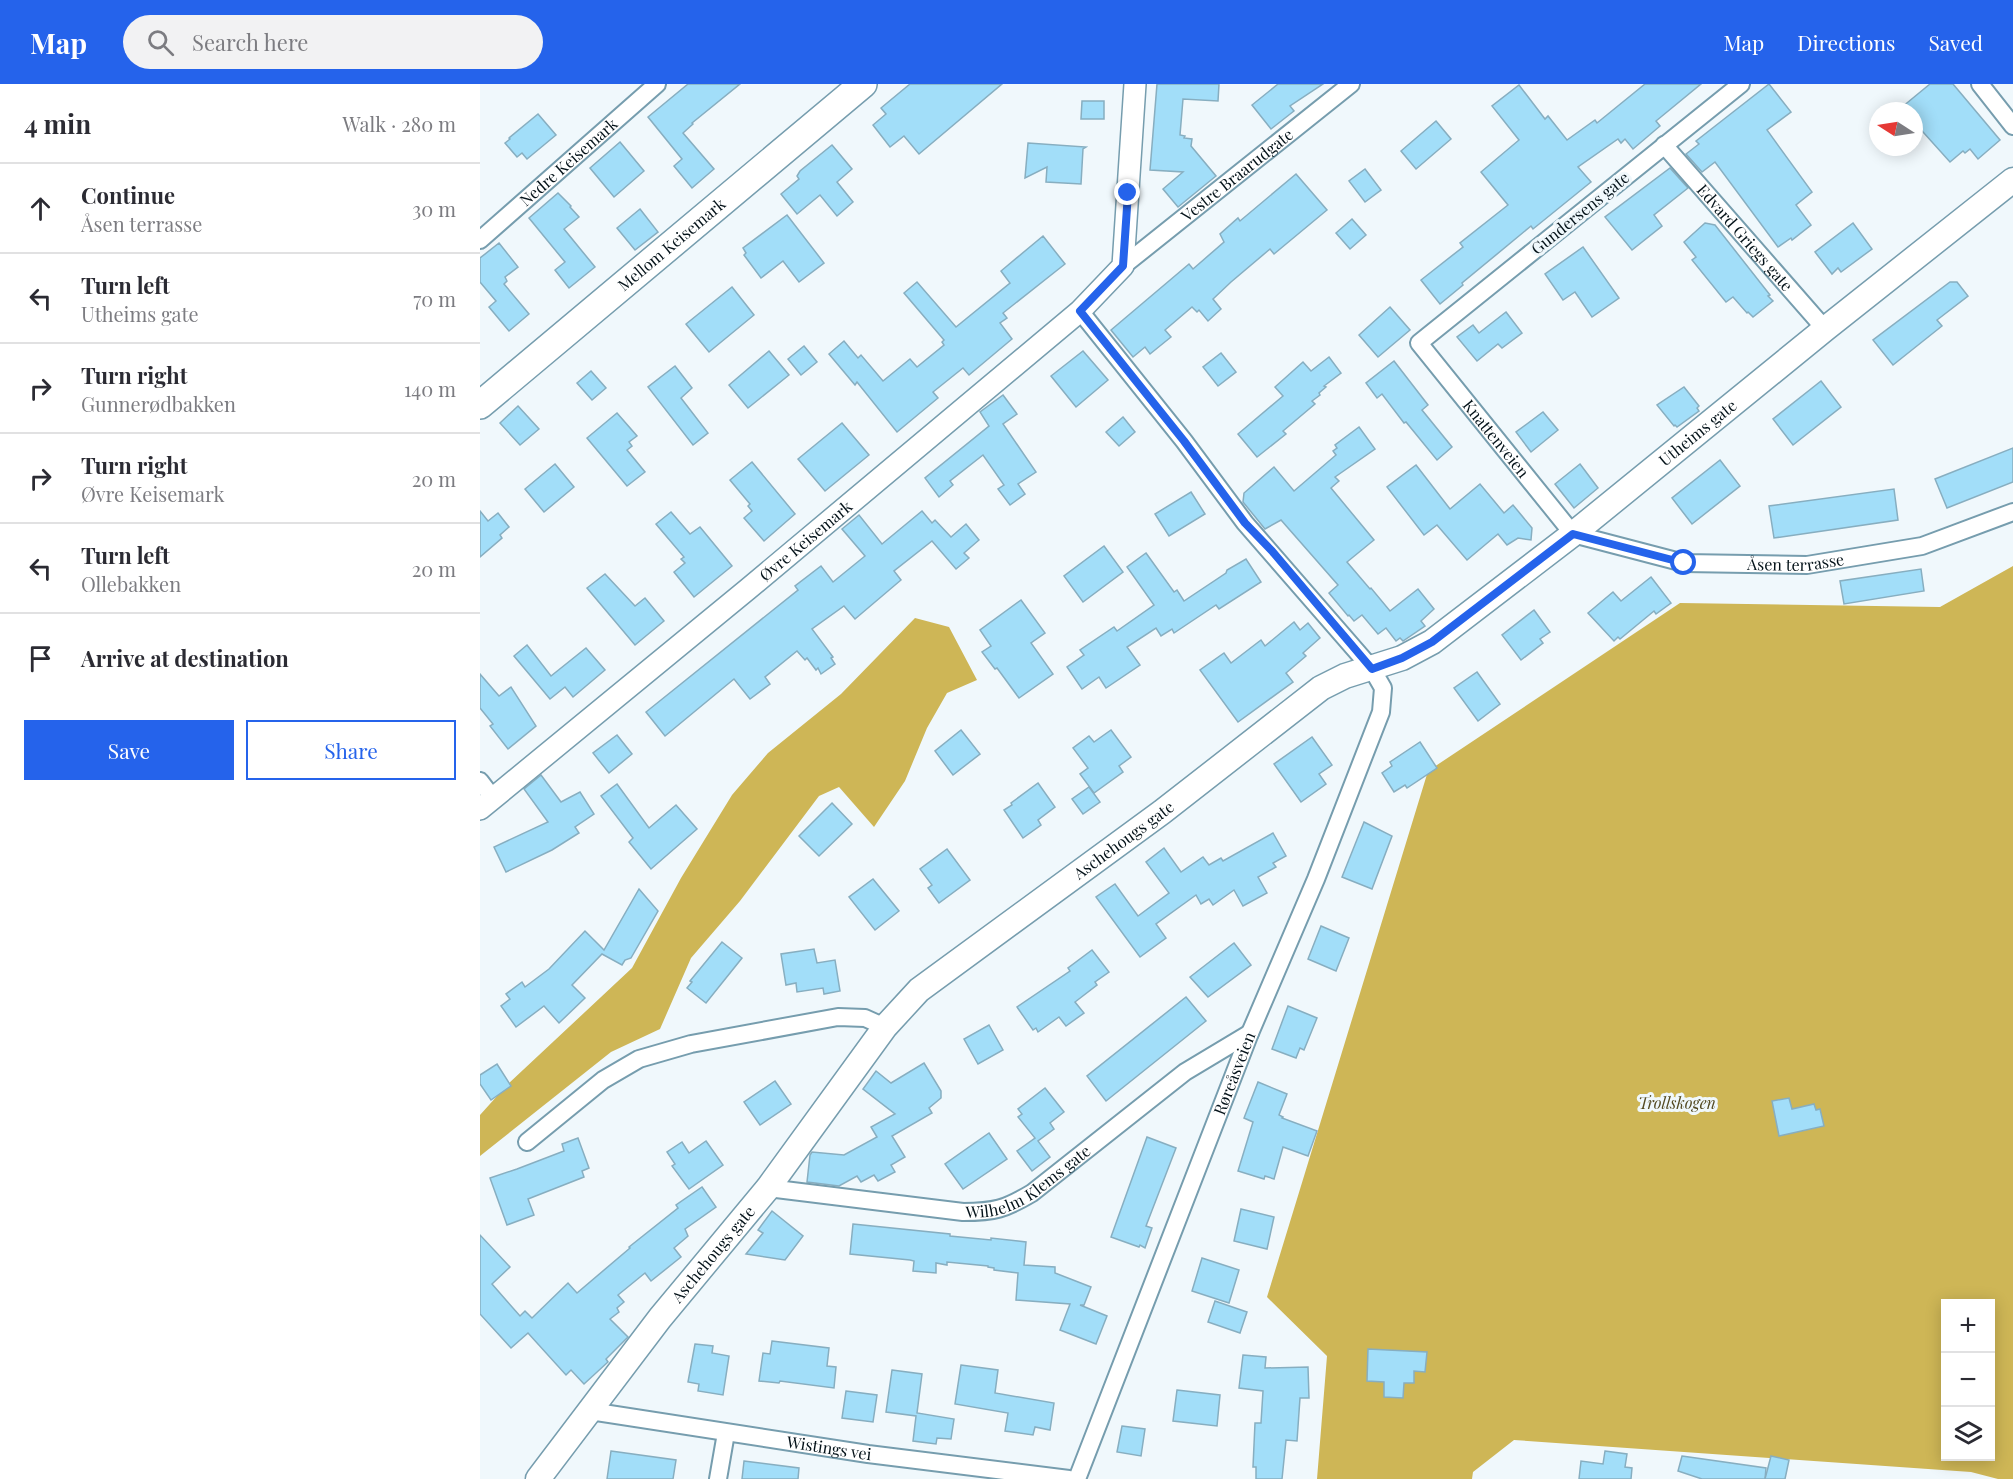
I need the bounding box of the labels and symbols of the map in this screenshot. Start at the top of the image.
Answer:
north arrow [1869,102,1923,156]
street label: Nedre Keisemark [515,113,622,210]
street label: Vestre Braarudgate [1176,123,1297,226]
street label: Gundersens gate [1526,167,1633,259]
route end [1114,179,1140,205]
street label: Edvard Griegs gate [1693,179,1798,295]
street label: Mellom Keisemark [613,193,730,295]
street label: Utheims gate [1654,394,1740,470]
street label: Knattenveien [1459,395,1535,482]
street label: Øvre Keisemark [755,495,856,585]
street label: Åsen terrasse [1746,548,1845,575]
route start [1670,549,1696,575]
street label: Aschehougs gate [1068,796,1178,884]
street label: Røreåsveien [1208,1028,1260,1118]
park label: Trollskogen [1638,1092,1716,1113]
street label: Wilhelm Klems gate [964,1140,1094,1222]
street label: Aschehougs gate [666,1201,759,1307]
street label: Wistings vei [784,1430,873,1464]

